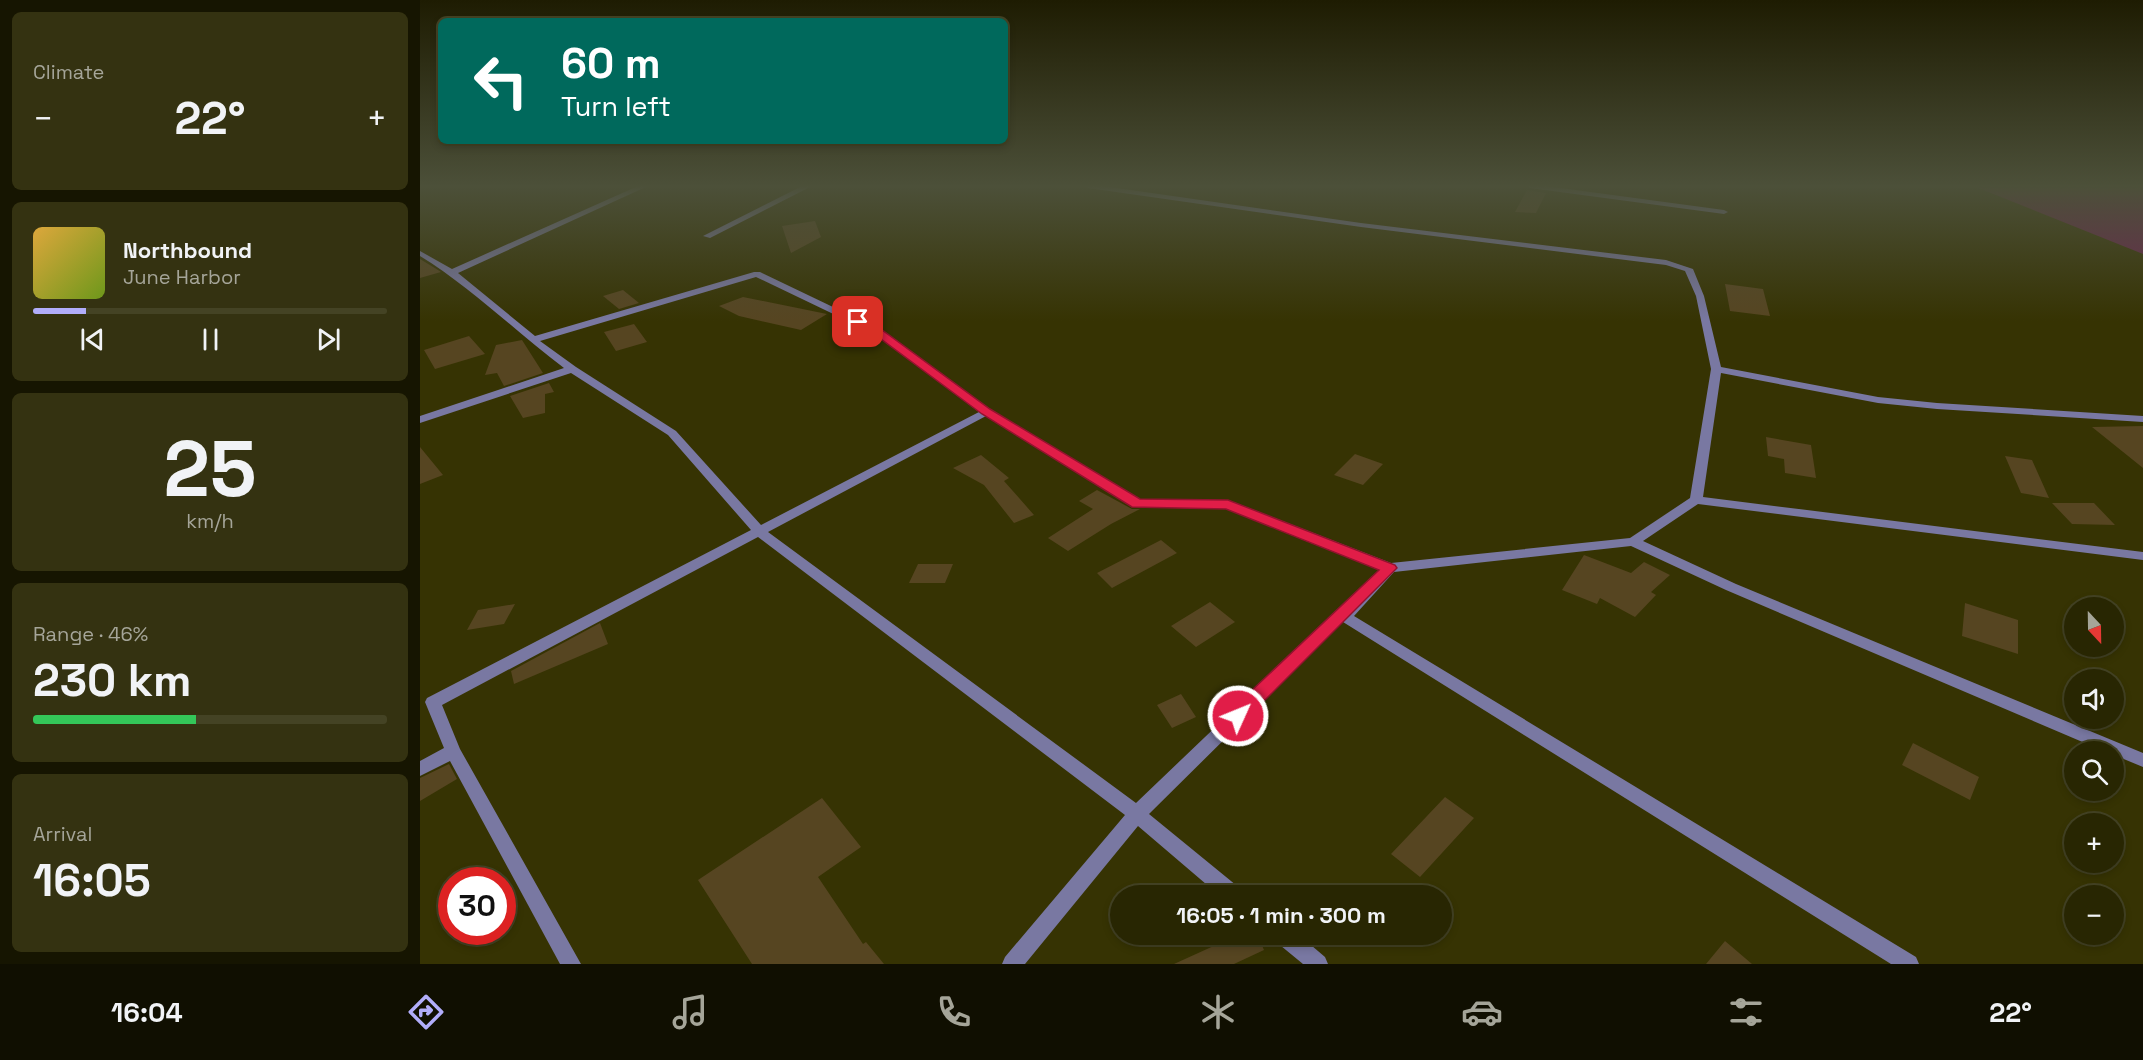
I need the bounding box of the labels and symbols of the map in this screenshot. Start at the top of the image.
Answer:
pin [832,296,883,347]
north arrow [2064,597,2124,657]
position arrow [1206,684,1270,748]
speed limit sign: 30 [438,867,516,945]

